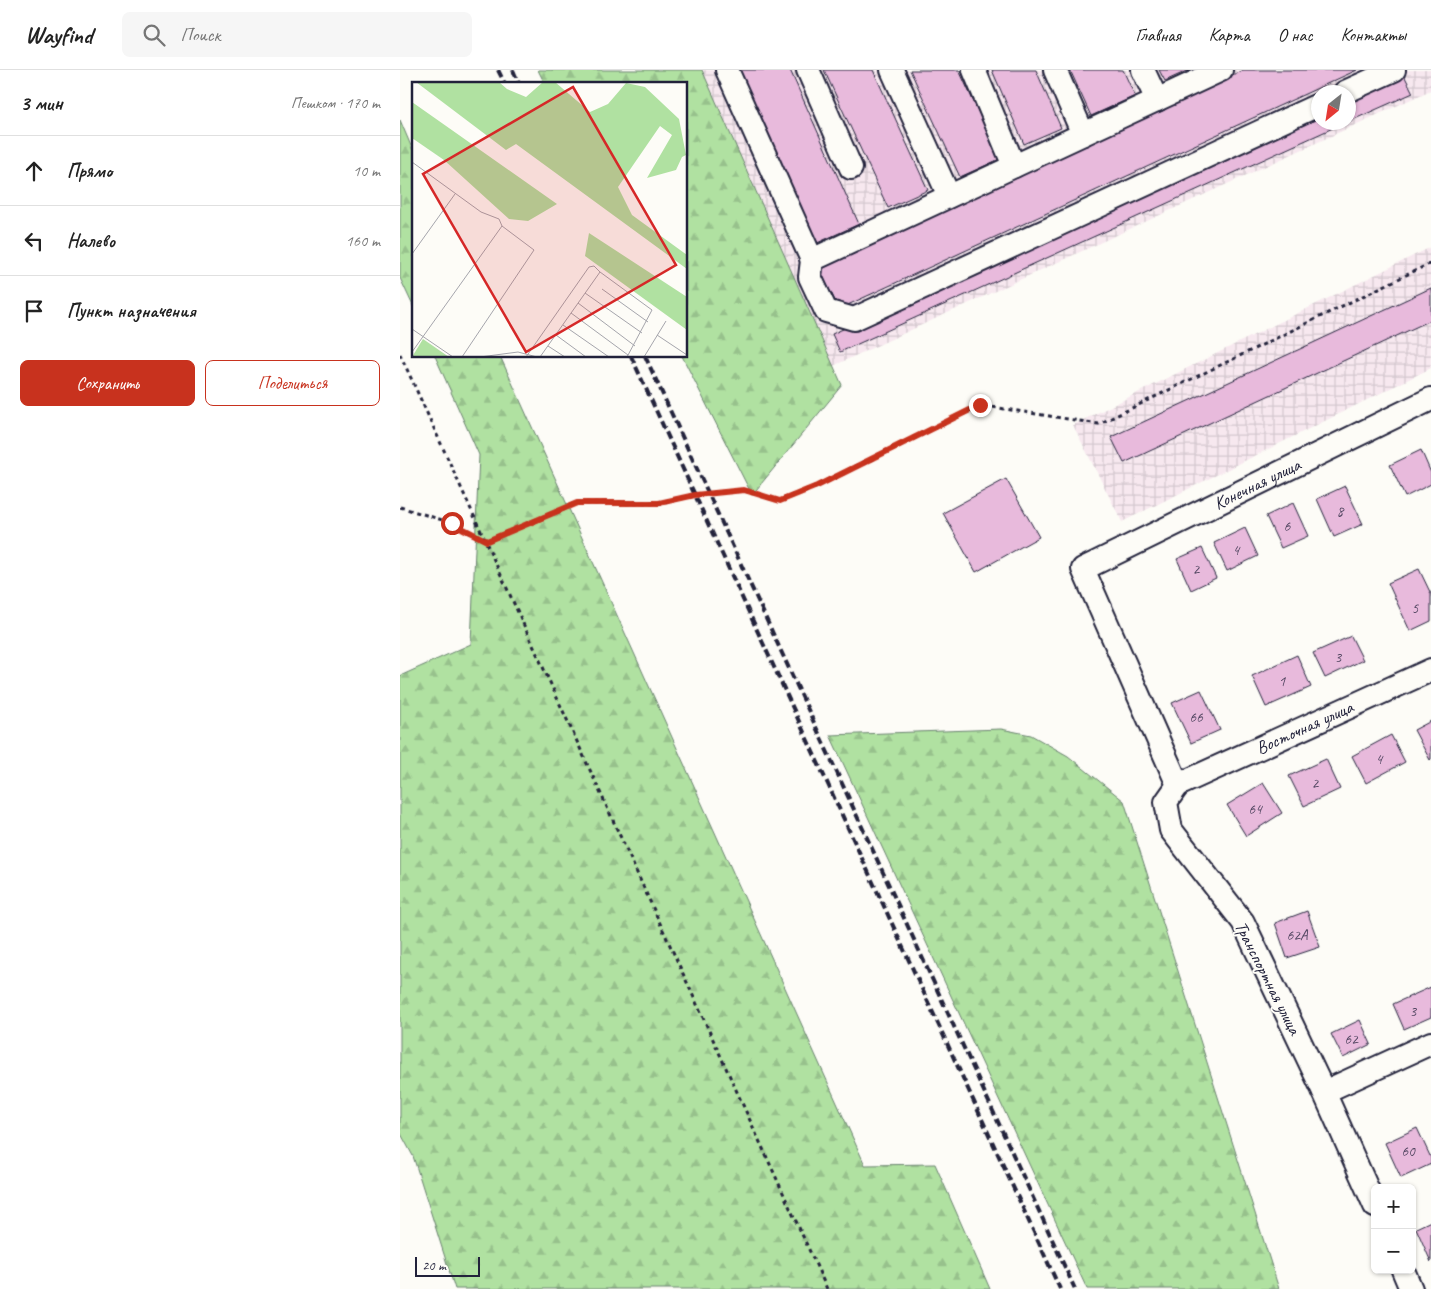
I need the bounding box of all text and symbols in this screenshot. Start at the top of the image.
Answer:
search box [122,12,472,57]
text: Wayfind [25,20,92,50]
icon: search [140,21,168,49]
text: Поиск [180,23,220,47]
text: Главная [1136,24,1181,46]
text: Карта [1209,24,1250,46]
text: О нас [1278,24,1313,46]
text: Контакты [1341,24,1406,46]
inset map [412,82,688,358]
north arrow [1311,85,1356,130]
text: 3 мин [20,90,63,116]
text: Пешком · 170 m [291,93,380,113]
icon: ahead [20,157,48,185]
text: Прямо [67,159,112,183]
text: 10 m [353,161,380,181]
icon: left [20,227,48,255]
text: Налево [67,229,115,253]
text: 160 m [346,231,380,251]
icon: arrive [20,297,48,325]
text: Пункт назначения [67,299,196,323]
button: Сохранить [20,360,195,406]
button: Поделиться [205,360,380,406]
route end [969,394,992,417]
street label: Конечная улица [1210,453,1305,514]
house number: 8 [1337,502,1345,521]
route start [441,512,464,535]
house number: 6 [1284,517,1292,536]
house number: 4 [1233,541,1241,560]
house number: 2 [1193,560,1201,579]
house number: 5 [1412,599,1420,618]
house number: 3 [1335,648,1343,667]
house number: 1 [1279,672,1287,691]
street label: Восточная улица [1253,695,1358,759]
house number: 66 [1189,708,1204,727]
house number: 4 [1376,750,1384,769]
house number: 2 [1312,774,1320,793]
house number: 64 [1248,800,1263,819]
street label: Транспортная улица [1230,918,1307,1039]
house number: 62А [1286,926,1309,945]
house number: 3 [1410,1002,1418,1021]
house number: 62 [1344,1030,1359,1049]
house number: 60 [1401,1142,1416,1161]
map controls [1371,1184,1416,1274]
button: + [1371,1184,1416,1229]
button: − [1371,1229,1416,1274]
scale bar [415,1254,480,1277]
text: 20 m [422,1257,446,1274]

